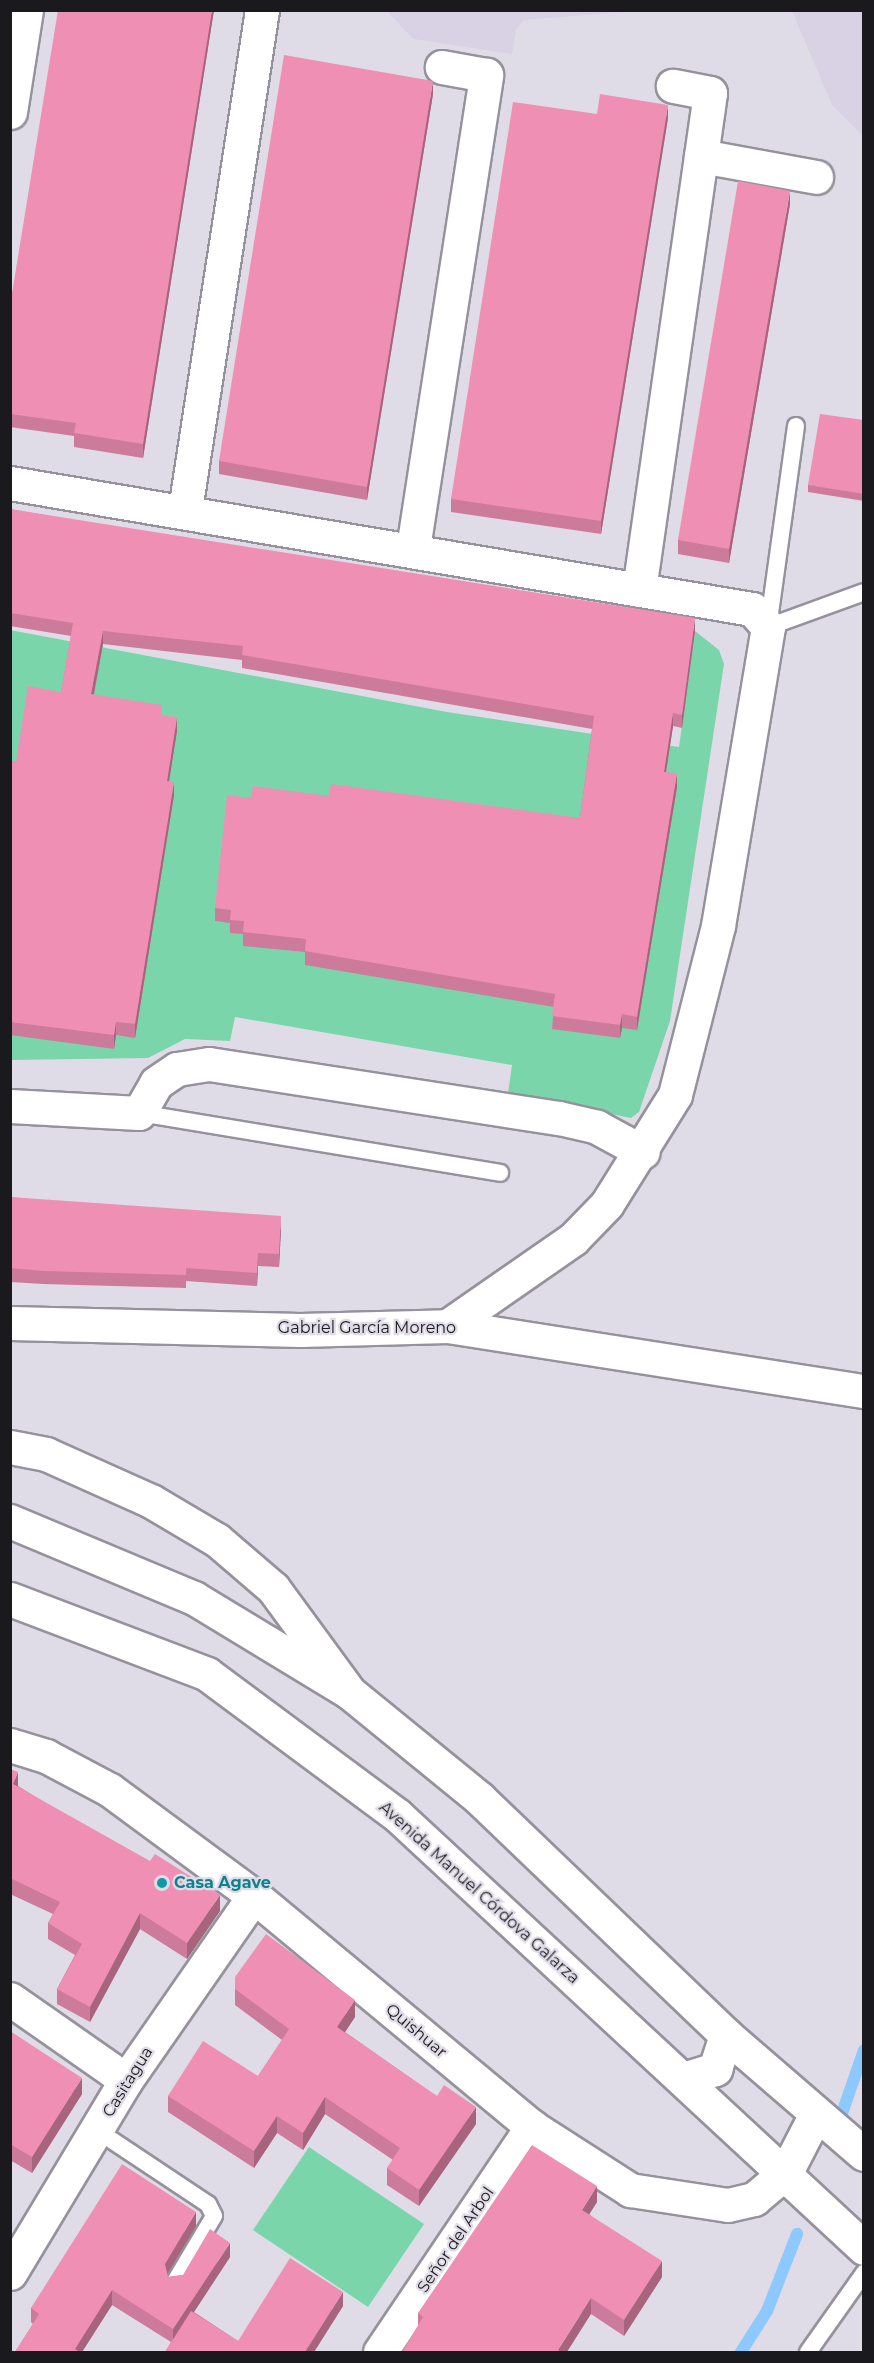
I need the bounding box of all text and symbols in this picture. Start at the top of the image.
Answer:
street label: Gabriel García Moreno [278,1318,456,1338]
street label: Avenida Manuel Córdova Galarza [375,1798,583,1988]
place label: Casa Agave [174,1873,271,1893]
marker: Casa Agave [155,1876,169,1890]
street label: Quishuar [382,2000,450,2062]
street label: Casitagua [99,2043,157,2121]
street label: Señor del Arbol [414,2184,498,2296]

